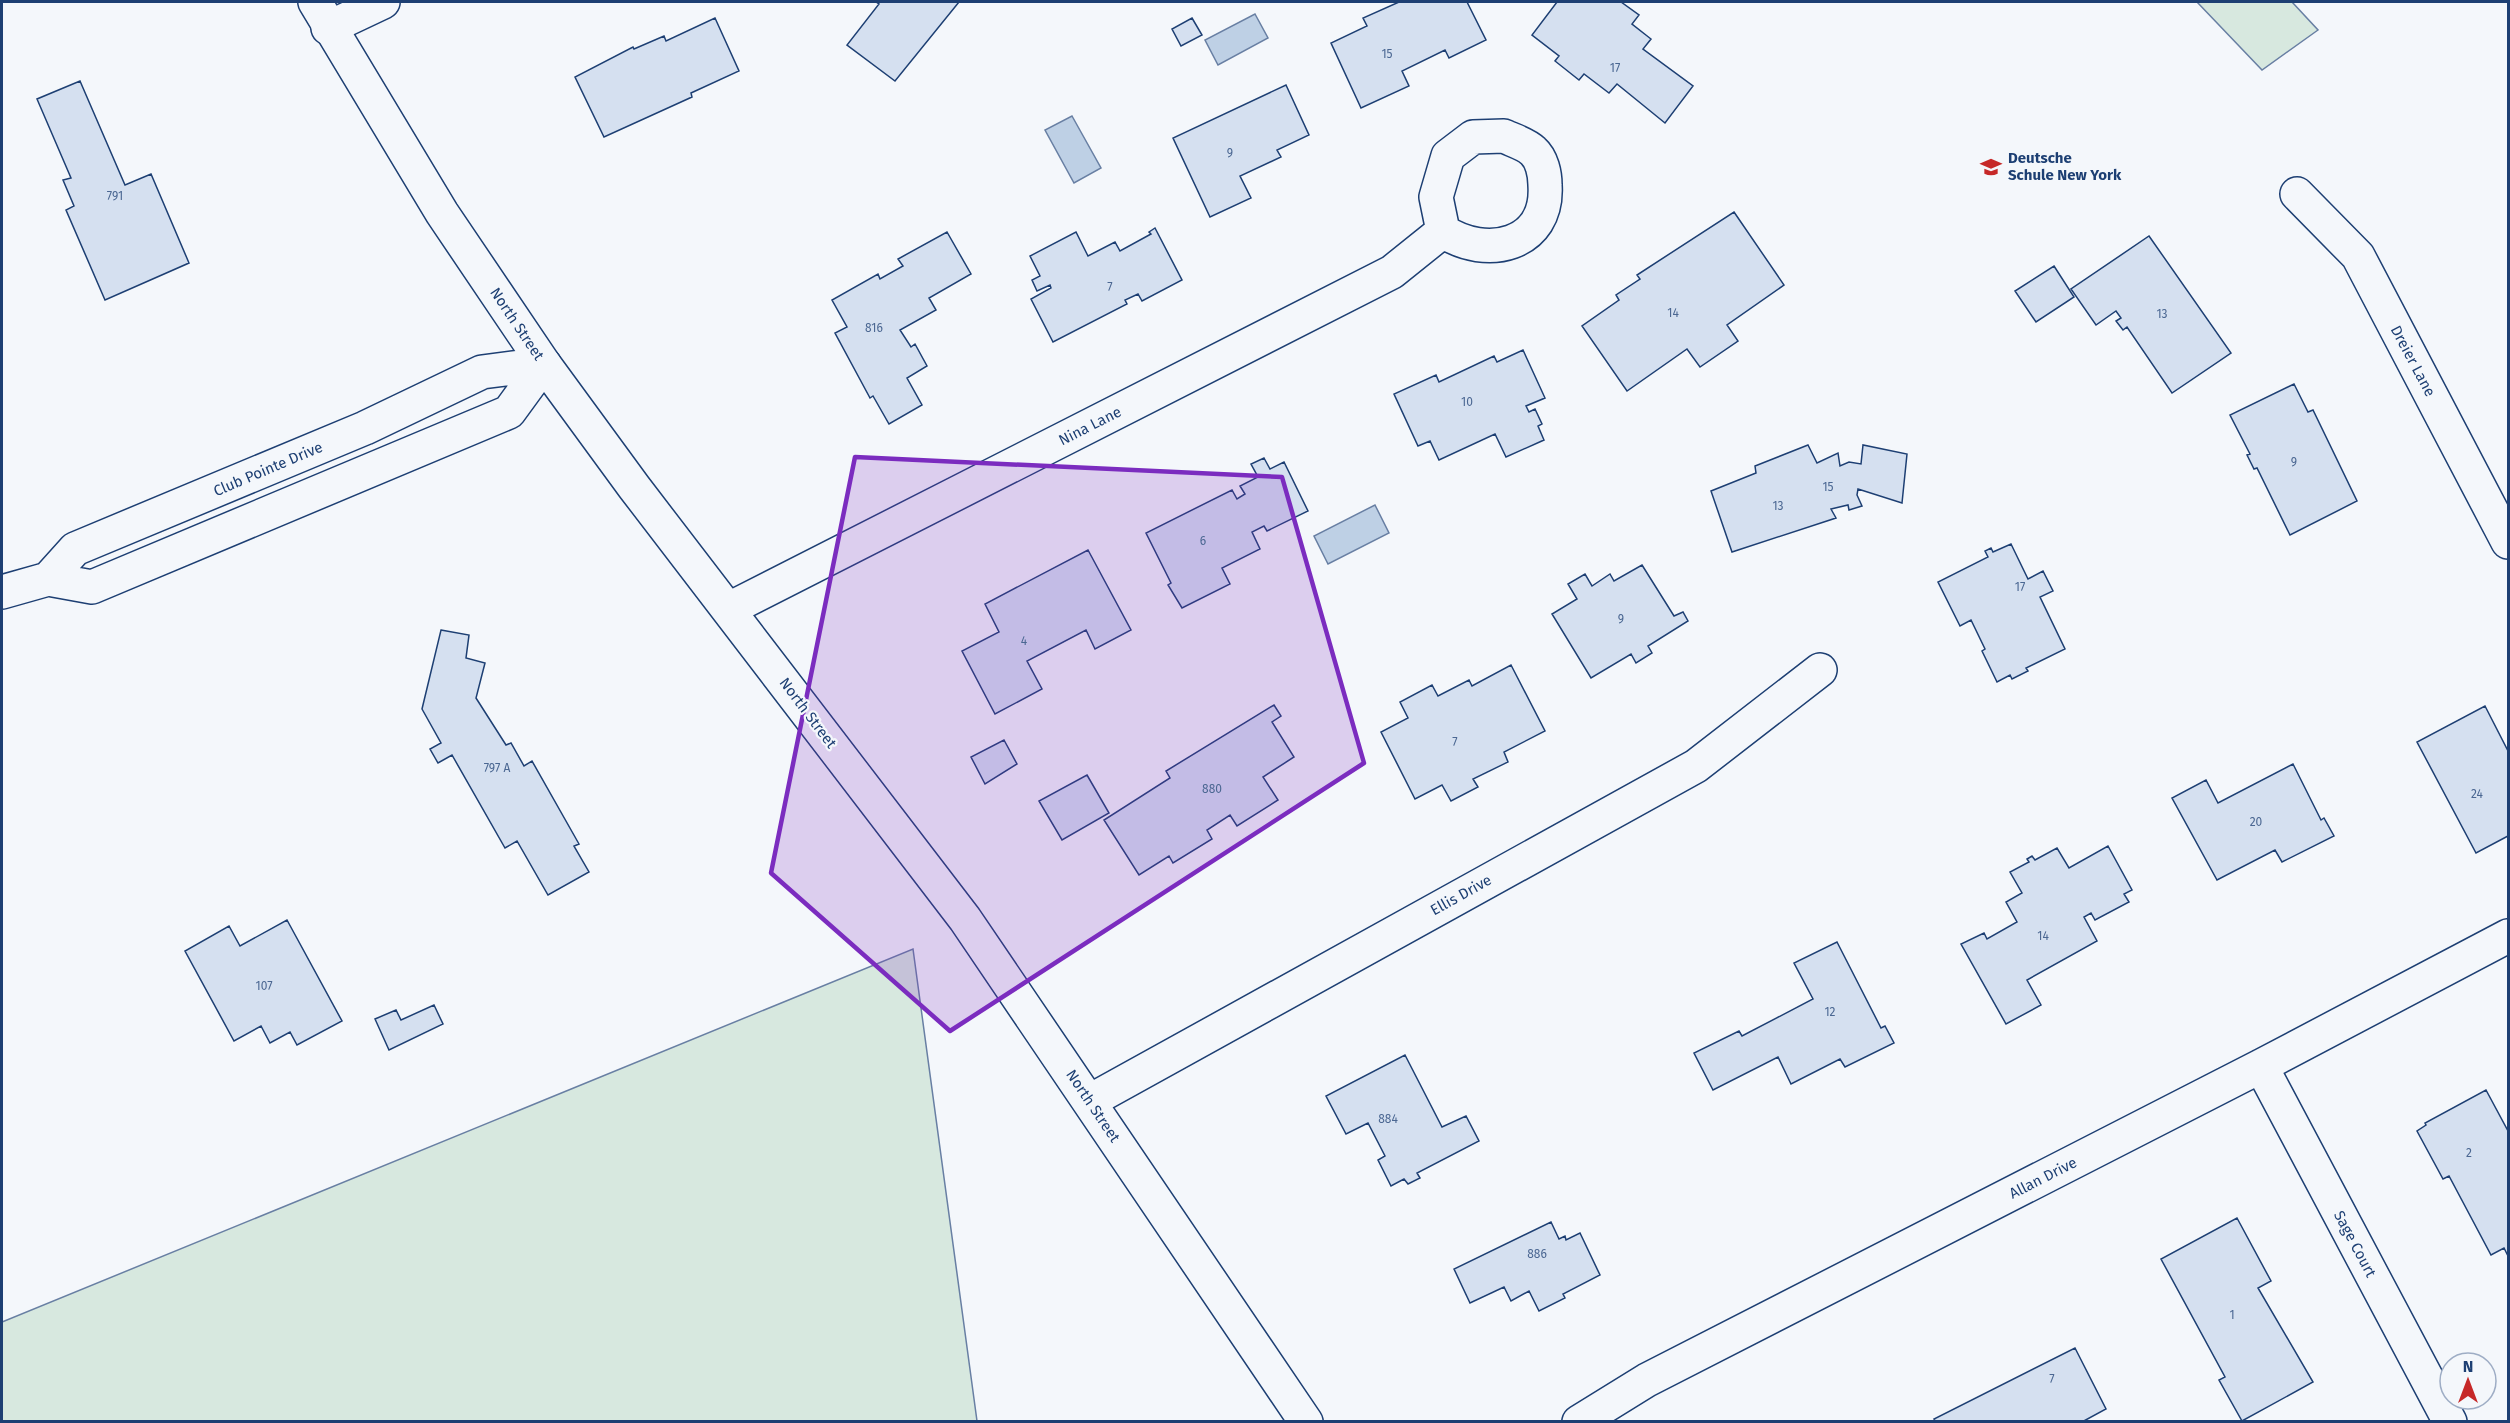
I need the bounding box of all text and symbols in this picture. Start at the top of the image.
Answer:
house number: 15 [1381,47,1393,61]
house number: 17 [1610,61,1620,75]
house number: 9 [1227,146,1233,160]
place label: Deutsche Schule New York [2008,149,2122,184]
school or university icon: Deutsche Schule New York [1979,155,2003,179]
house number: 791 [107,189,123,203]
house number: 7 [1107,280,1113,294]
street label: North Street [486,284,548,364]
house number: 14 [1667,306,1679,320]
house number: 13 [2156,307,2168,321]
house number: 816 [865,321,883,335]
street label: Dreier Lane [2387,322,2439,400]
house number: 10 [1461,395,1473,409]
street label: Nina Lane [1056,403,1124,449]
street label: Club Pointe Drive [211,438,325,500]
house number: 9 [2291,455,2297,469]
house number: 15 [1822,480,1834,494]
house number: 13 [1772,499,1784,513]
house number: 6 [1200,534,1206,548]
house number: 17 [2015,580,2025,594]
house number: 9 [1618,612,1624,626]
house number: 4 [1021,634,1028,648]
street label: North Street [776,674,841,752]
house number: 7 [1452,735,1458,749]
house number: 797 A [484,761,510,775]
house number: 880 [1202,782,1222,796]
house number: 24 [2471,787,2484,801]
house number: 20 [2250,815,2263,829]
street label: Ellis Drive [1427,871,1495,919]
house number: 14 [2037,929,2049,943]
house number: 107 [256,979,272,993]
house number: 12 [1824,1005,1836,1019]
street label: North Street [1062,1066,1124,1146]
house number: 884 [1378,1112,1398,1126]
house number: 2 [2466,1146,2472,1160]
street label: Allan Drive [2006,1153,2080,1203]
street label: Sage Court [2330,1208,2380,1281]
house number: 886 [1527,1247,1547,1261]
house number: 1 [2229,1308,2235,1322]
north arrow [2438,1351,2498,1411]
text: N [2463,1357,2473,1376]
house number: 7 [2049,1372,2055,1386]

